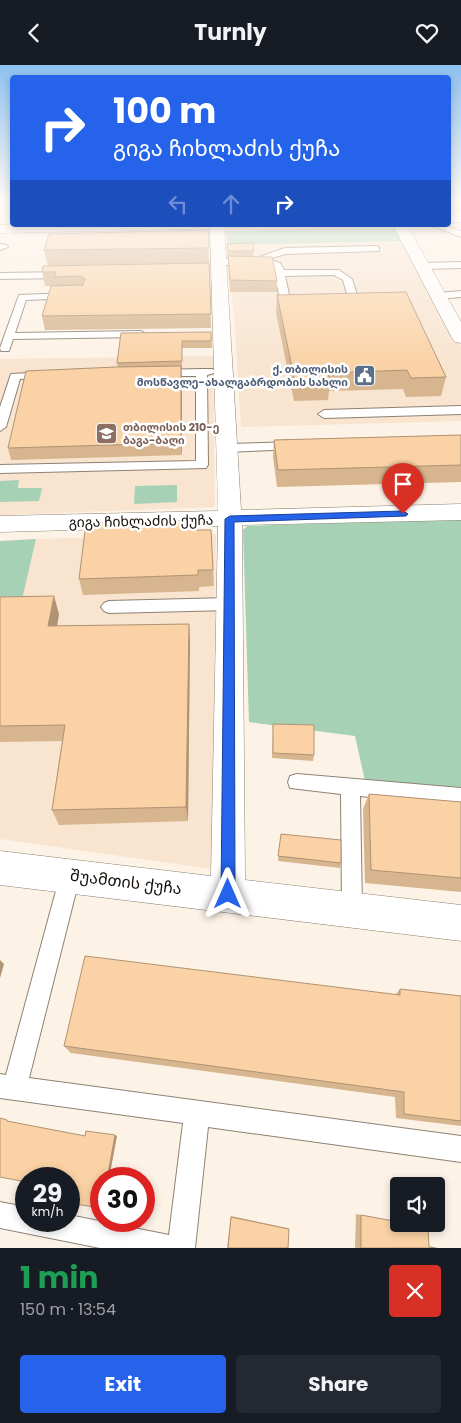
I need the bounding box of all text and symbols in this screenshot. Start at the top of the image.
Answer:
text: Turnly [194,17,267,48]
icon: back [20,19,48,47]
icon: heart [413,19,441,47]
text: 100 m [113,86,216,135]
icon: right [30,95,95,160]
text: გიგა ჩიხლაძის ქუჩა [113,133,340,164]
icon: left [164,190,192,218]
icon: ahead [217,190,245,218]
icon: right [270,190,298,218]
place label: ქ. თბილისის მოსწავლე-ახალგაბრდობის სახლი [137,361,348,390]
public building icon: ქ. თბილისის მოსწავლე-ახალგაბრდობის სახლი [352,363,376,387]
place label: თბილისის 210-ე ბაგა-ბაღი [123,419,220,448]
school or university icon: თბილისის 210-ე ბაგა-ბაღი [95,421,119,445]
pin [382,463,424,514]
icon: arrive [389,470,417,498]
street label: გიგა ჩიხლაძის ქუჩა [69,510,213,532]
street label: შუამთის ქუჩა [69,864,183,900]
position arrow [201,867,253,919]
speed limit sign: 30 [90,1167,155,1232]
text: 29 [33,1176,62,1211]
map controls [390,1177,445,1232]
button: sound [390,1177,445,1232]
text: km/h [32,1203,63,1220]
text: 1 min [20,1256,98,1299]
button: close [389,1265,441,1317]
text: 150 m · 13:54 [20,1298,116,1321]
button: Exit [20,1355,226,1413]
button: Share [236,1355,441,1413]

